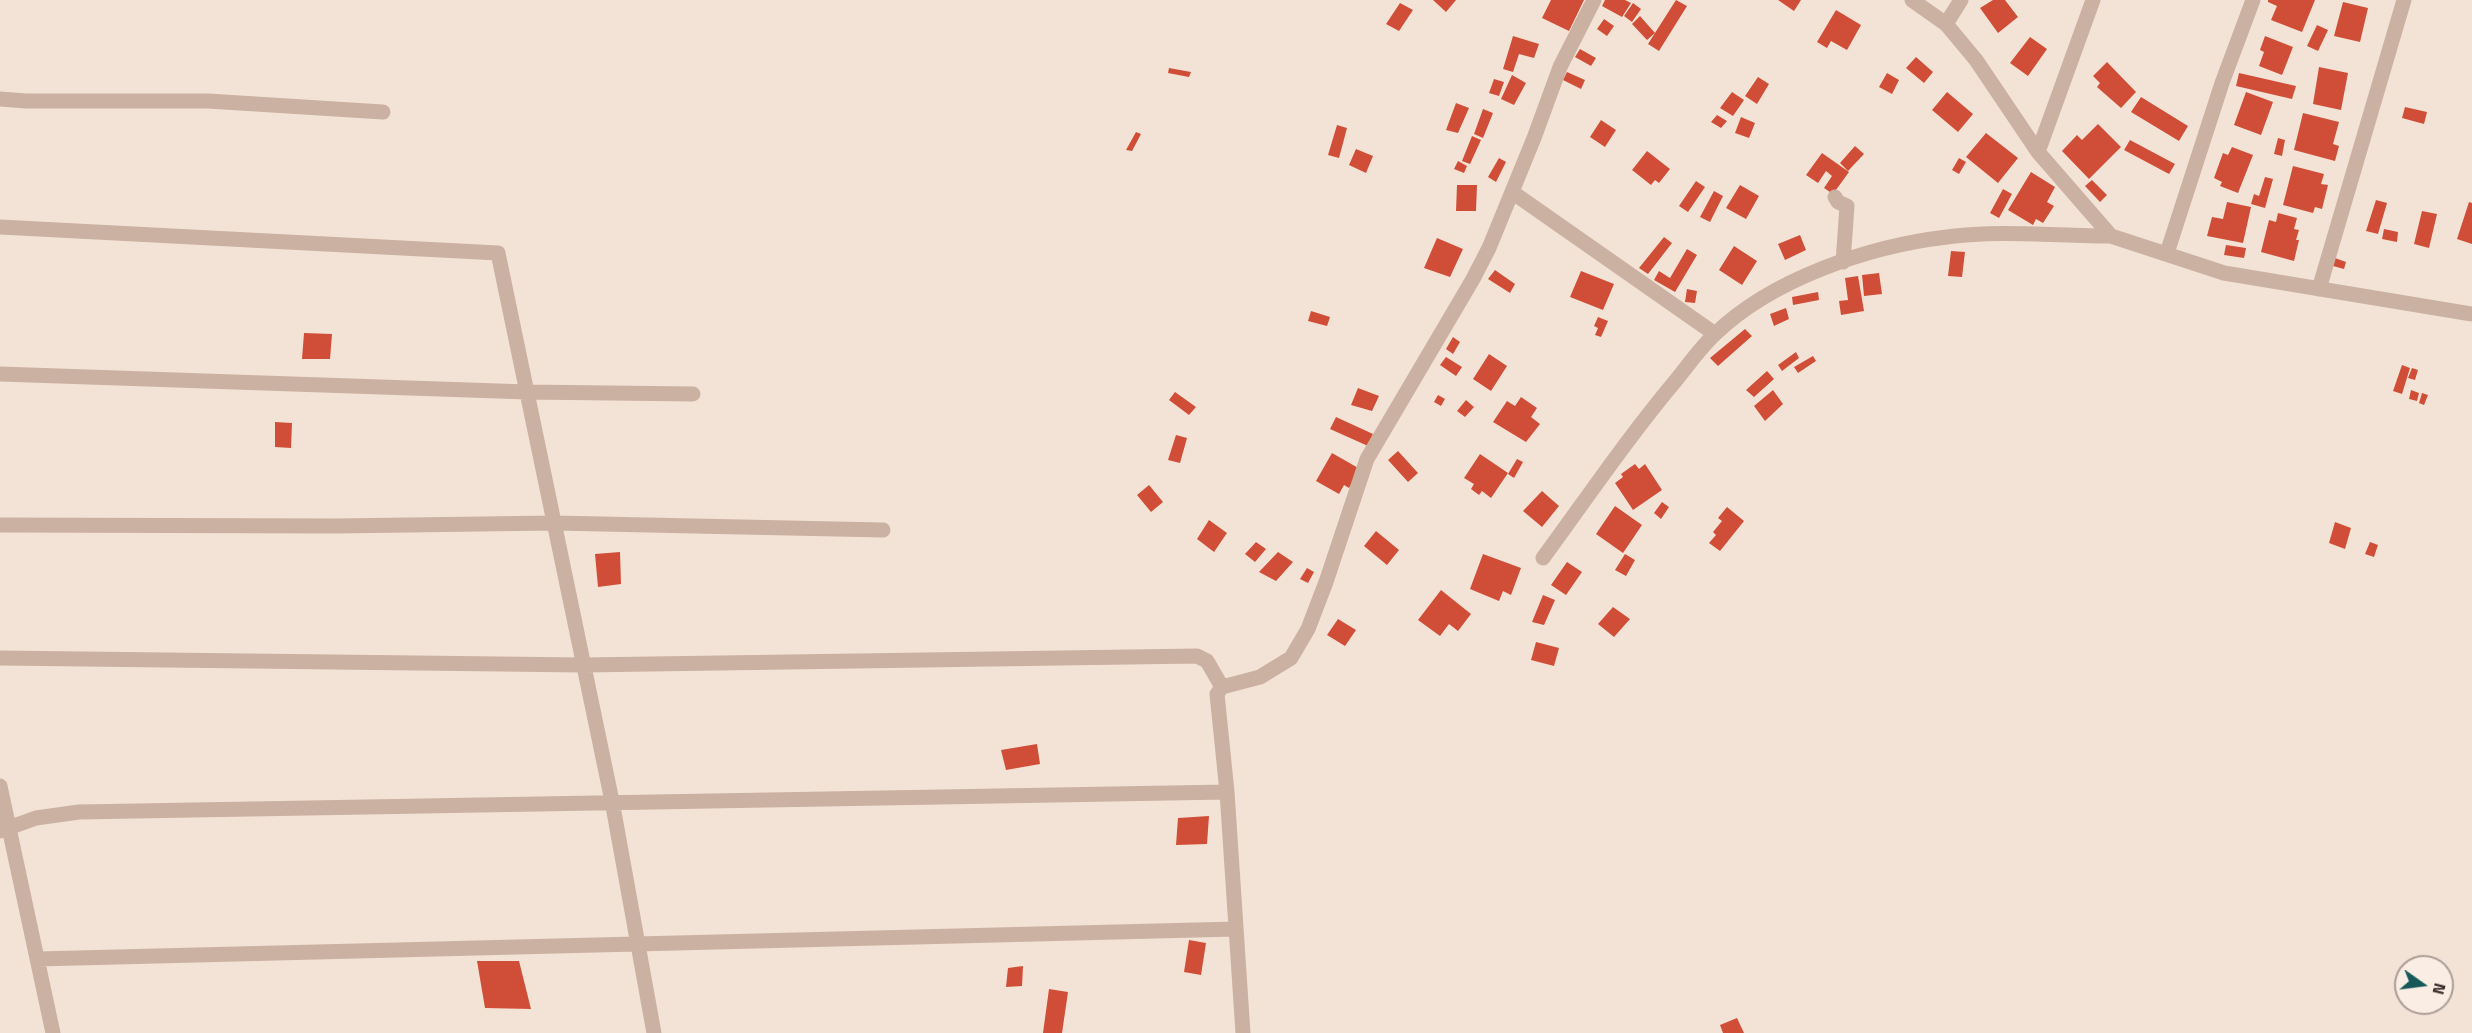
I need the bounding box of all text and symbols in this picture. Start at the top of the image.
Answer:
north arrow [2394,955,2454,1015]
text: N [2427,981,2453,997]

